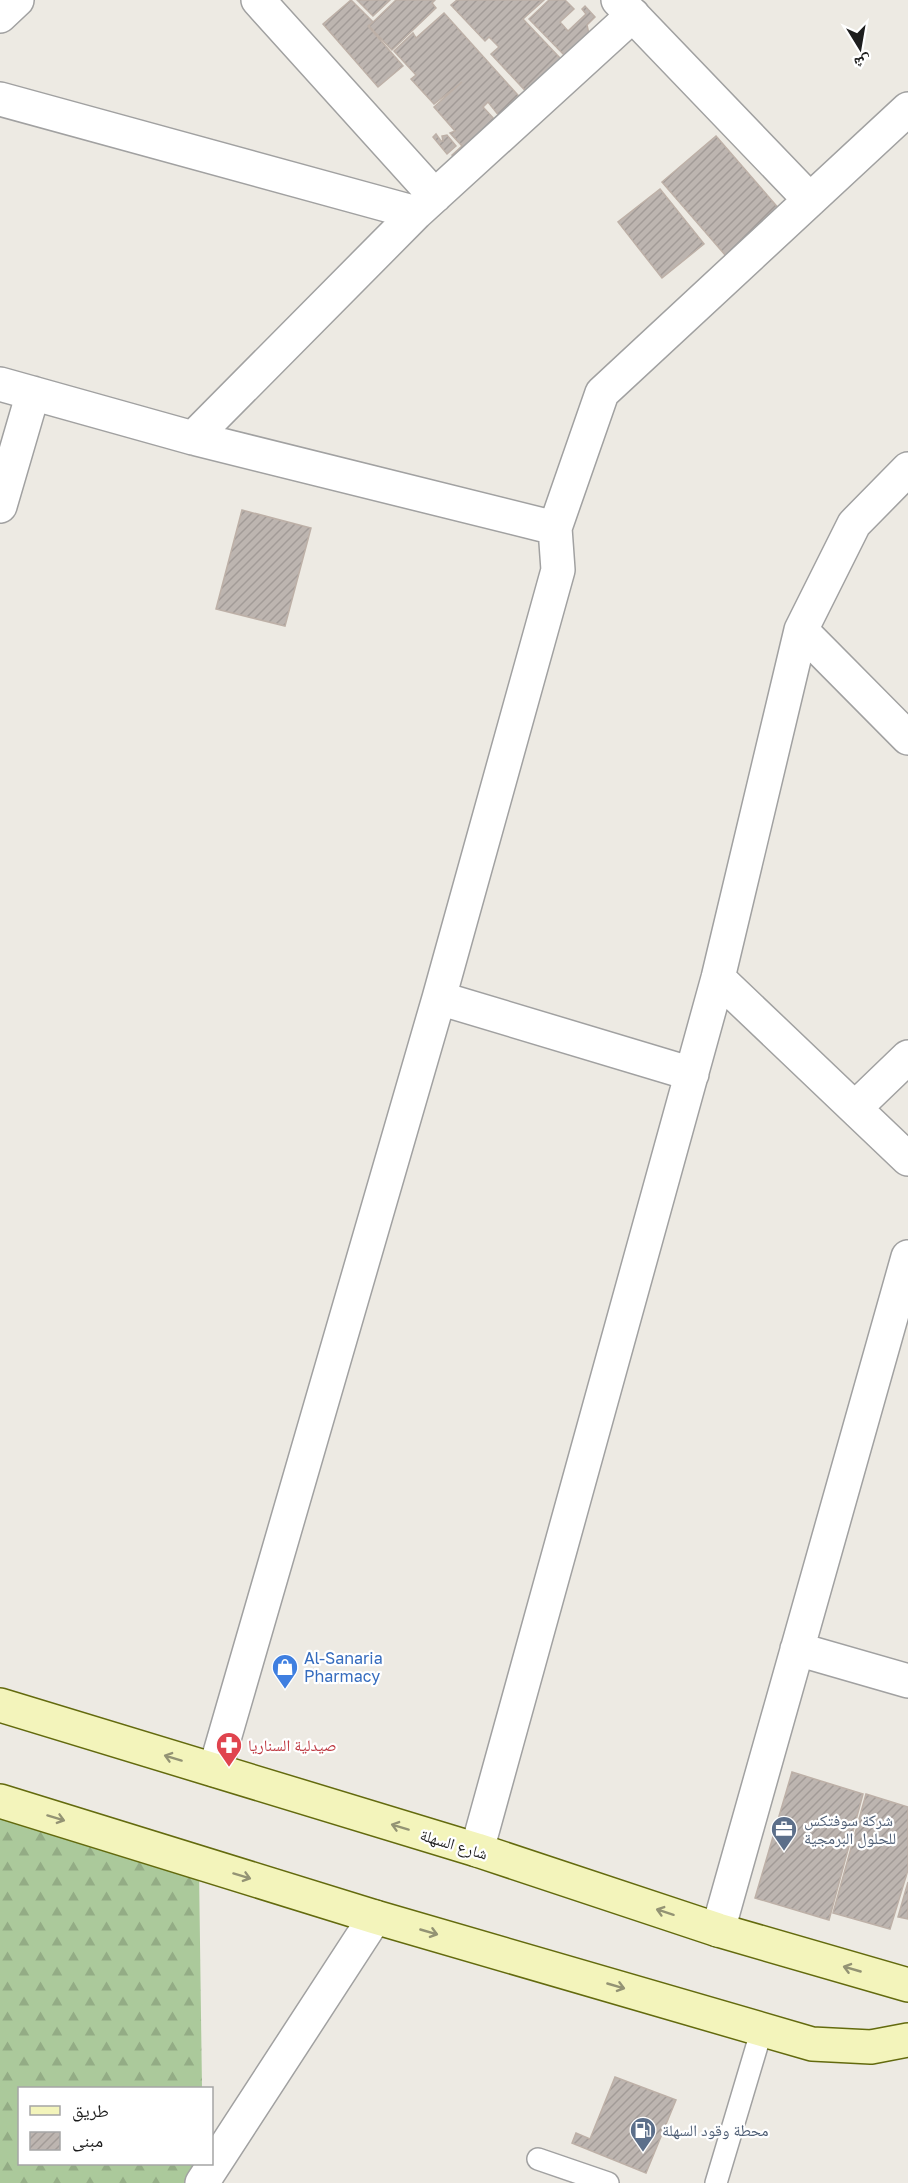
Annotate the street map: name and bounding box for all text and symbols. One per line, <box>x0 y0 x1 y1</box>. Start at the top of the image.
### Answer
north arrow <box>830 18 890 78</box>
text: ش <box>853 51 873 74</box>
place label: Al-Sanaria Pharmacy <box>304 1648 383 1686</box>
shop icon: Al-Sanaria Pharmacy <box>270 1652 300 1690</box>
pharmacy icon: صيدلية السناريا <box>214 1730 244 1768</box>
place label: صيدلية السناريا <box>248 1735 337 1755</box>
one-way arrow <box>164 1752 183 1763</box>
place label: شركة سوفتكس للحلول البرمجية <box>804 1810 896 1849</box>
one-way arrow <box>46 1813 65 1824</box>
office icon: شركة سوفتكس للحلول البرمجية <box>769 1814 799 1852</box>
one-way arrow <box>391 1821 410 1832</box>
street label: شارع السهلة <box>418 1824 490 1865</box>
one-way arrow <box>232 1871 251 1882</box>
one-way arrow <box>656 1906 675 1917</box>
one-way arrow <box>419 1927 438 1939</box>
one-way arrow <box>843 1963 862 1974</box>
one-way arrow <box>606 1981 625 1993</box>
legend <box>18 2087 213 2165</box>
text: طريق <box>72 2099 109 2122</box>
fuel station icon: محطة وقود السهلة <box>628 2115 658 2153</box>
place label: محطة وقود السهلة <box>662 2120 769 2140</box>
text: مبنى <box>72 2129 103 2152</box>

